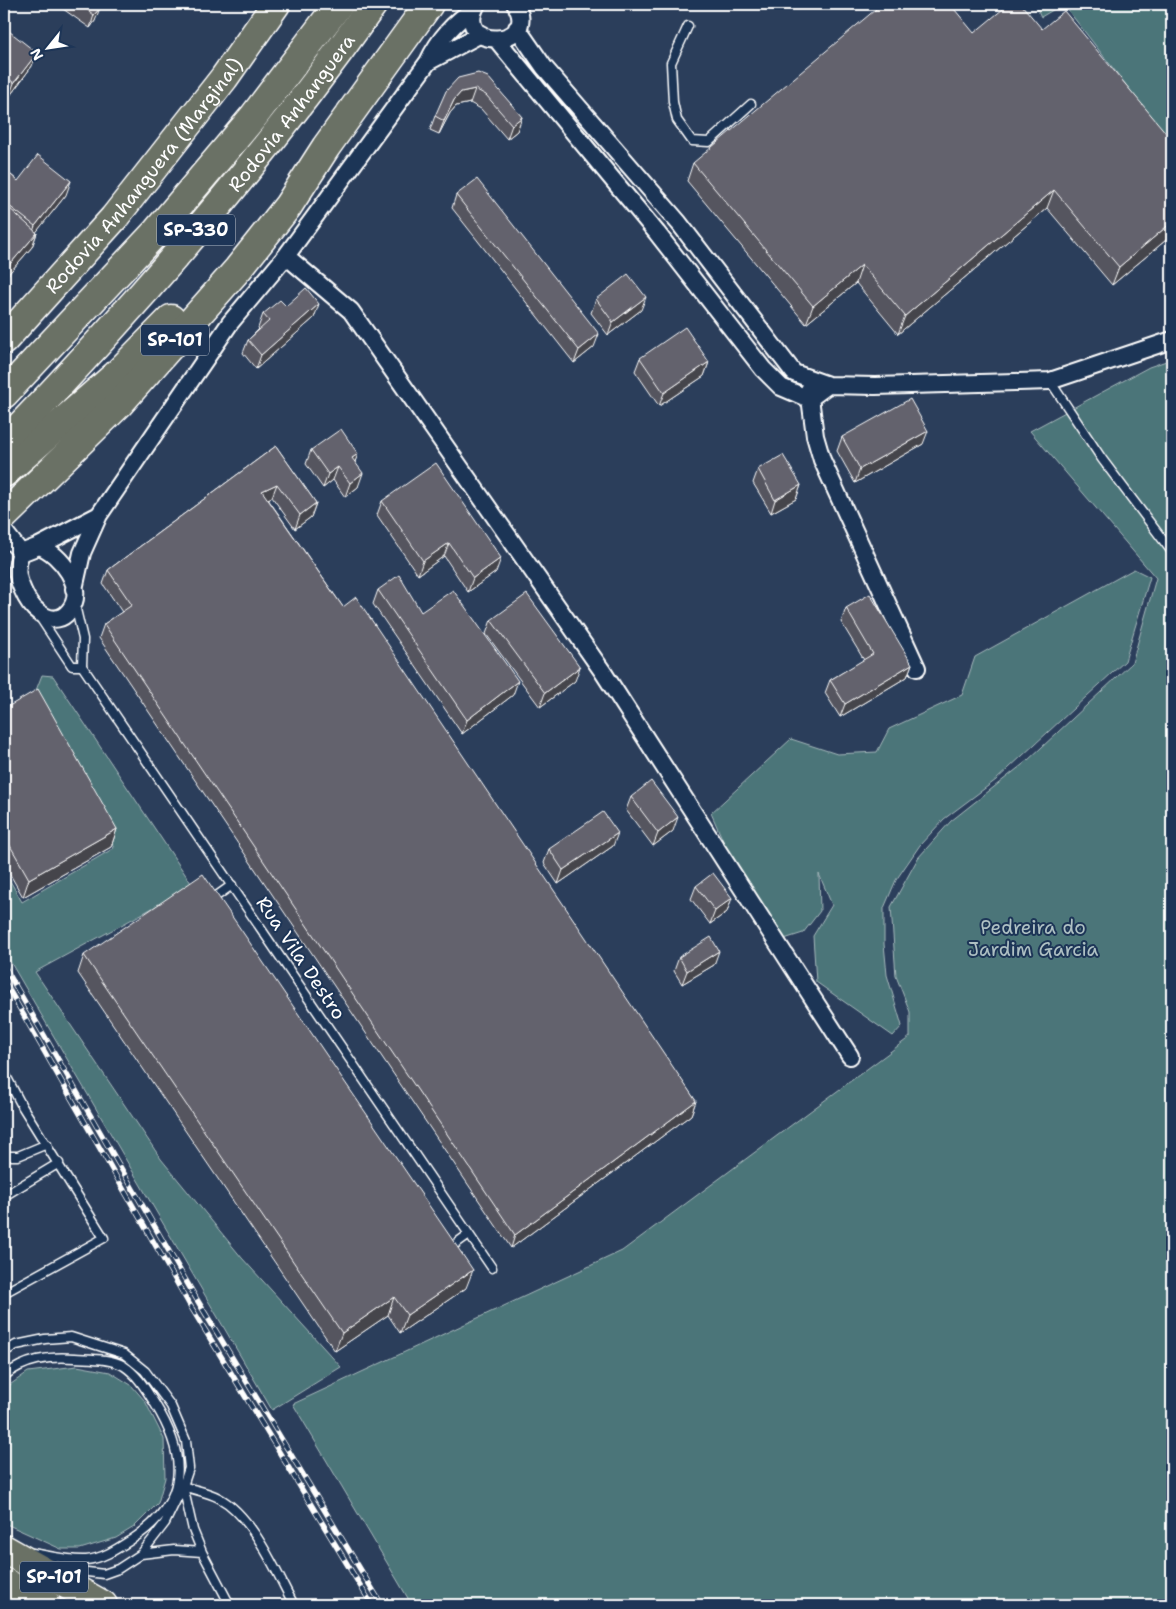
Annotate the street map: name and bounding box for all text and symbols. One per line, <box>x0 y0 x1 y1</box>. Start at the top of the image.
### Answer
north arrow <box>22 22 72 72</box>
street label: Rodovia Anhanguera <box>222 29 360 197</box>
text: N <box>26 45 47 64</box>
street label: Rodovia Anhanguera (Marginal) <box>40 52 247 299</box>
road number: SP-330 <box>157 214 235 246</box>
road number: SP-101 <box>141 324 209 356</box>
street label: Rua Vila Destro <box>251 892 351 1024</box>
park label: Pedreira do Jardim Garcia <box>968 915 1098 962</box>
road number: SP-101 <box>20 1561 88 1592</box>

